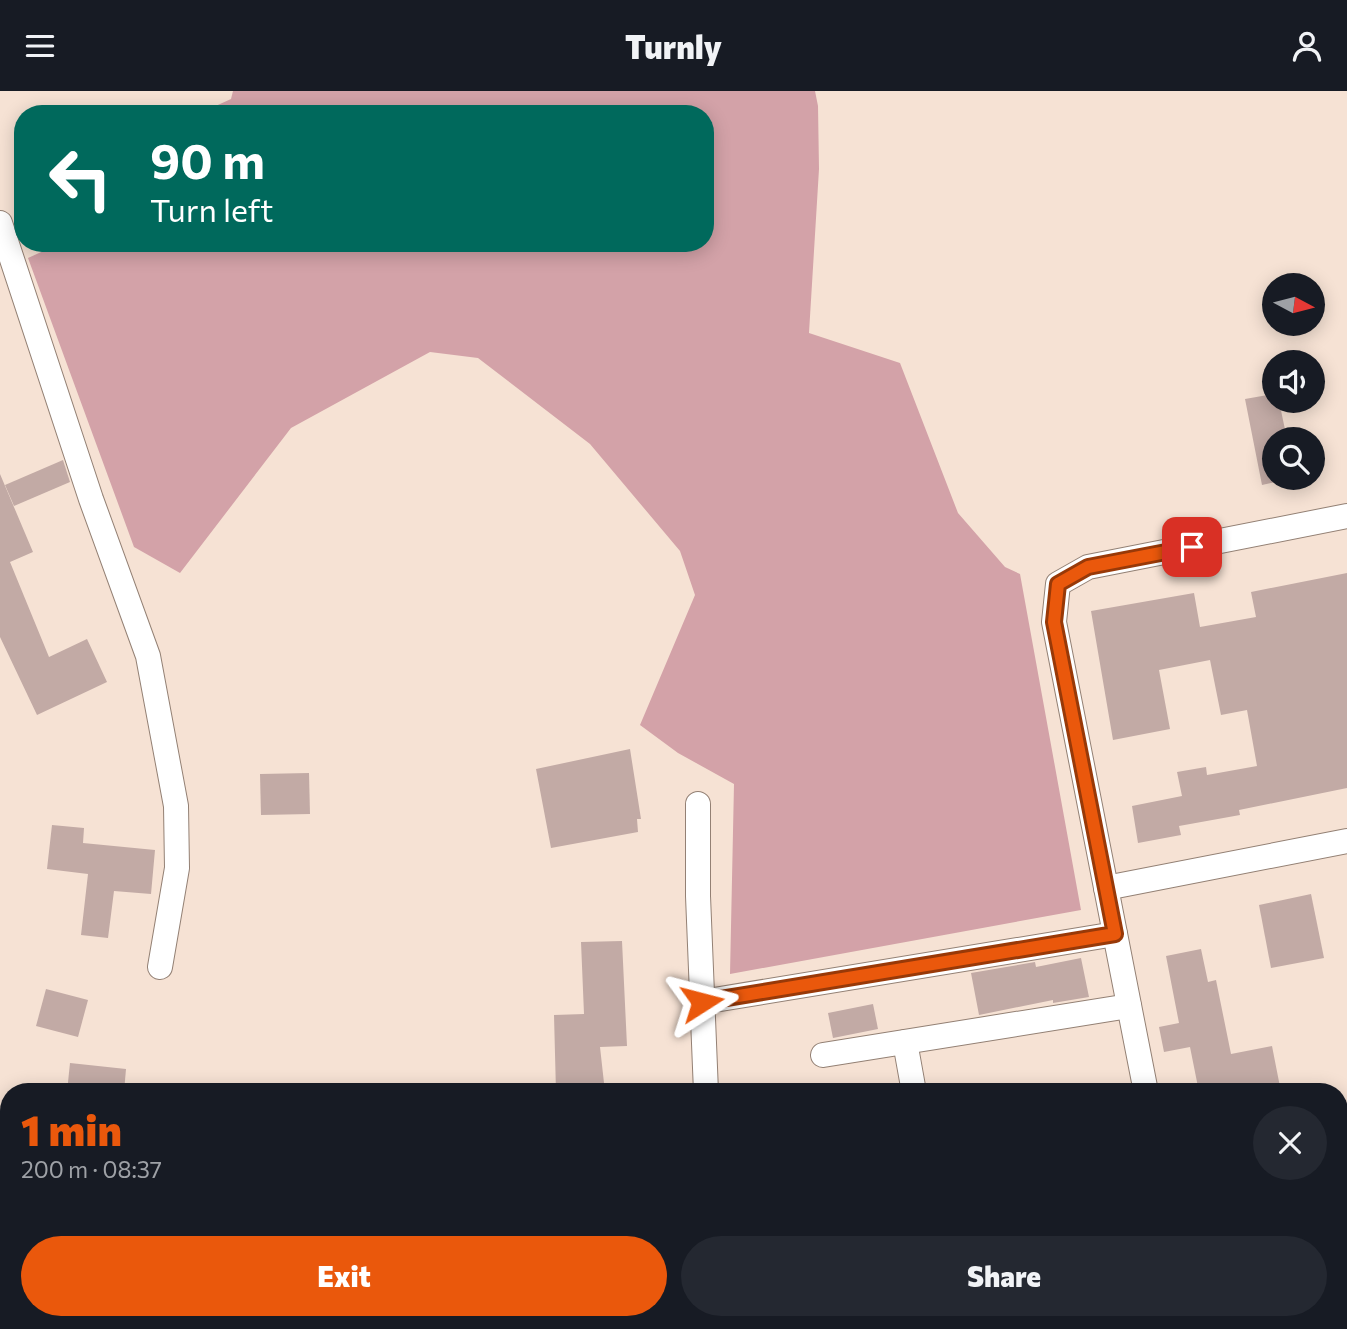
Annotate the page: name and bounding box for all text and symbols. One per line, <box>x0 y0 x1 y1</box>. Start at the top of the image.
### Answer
text: Turnly <box>625 26 722 66</box>
icon: menu <box>21 27 59 65</box>
icon: person <box>1288 27 1326 65</box>
text: 90 m <box>150 129 265 189</box>
icon: left <box>35 133 126 224</box>
text: Turn left <box>150 189 274 229</box>
north arrow <box>1262 273 1325 336</box>
map controls <box>1262 273 1325 490</box>
button: sound <box>1262 350 1325 413</box>
button: search <box>1262 427 1325 490</box>
pin <box>1162 517 1222 577</box>
icon: arrive <box>1173 528 1211 566</box>
position arrow <box>665 965 739 1039</box>
text: 1 min <box>21 1103 122 1155</box>
button: close <box>1253 1106 1327 1180</box>
text: 200 m · 08:37 <box>21 1155 162 1183</box>
button: Exit <box>21 1236 667 1316</box>
button: Share <box>681 1236 1327 1316</box>

